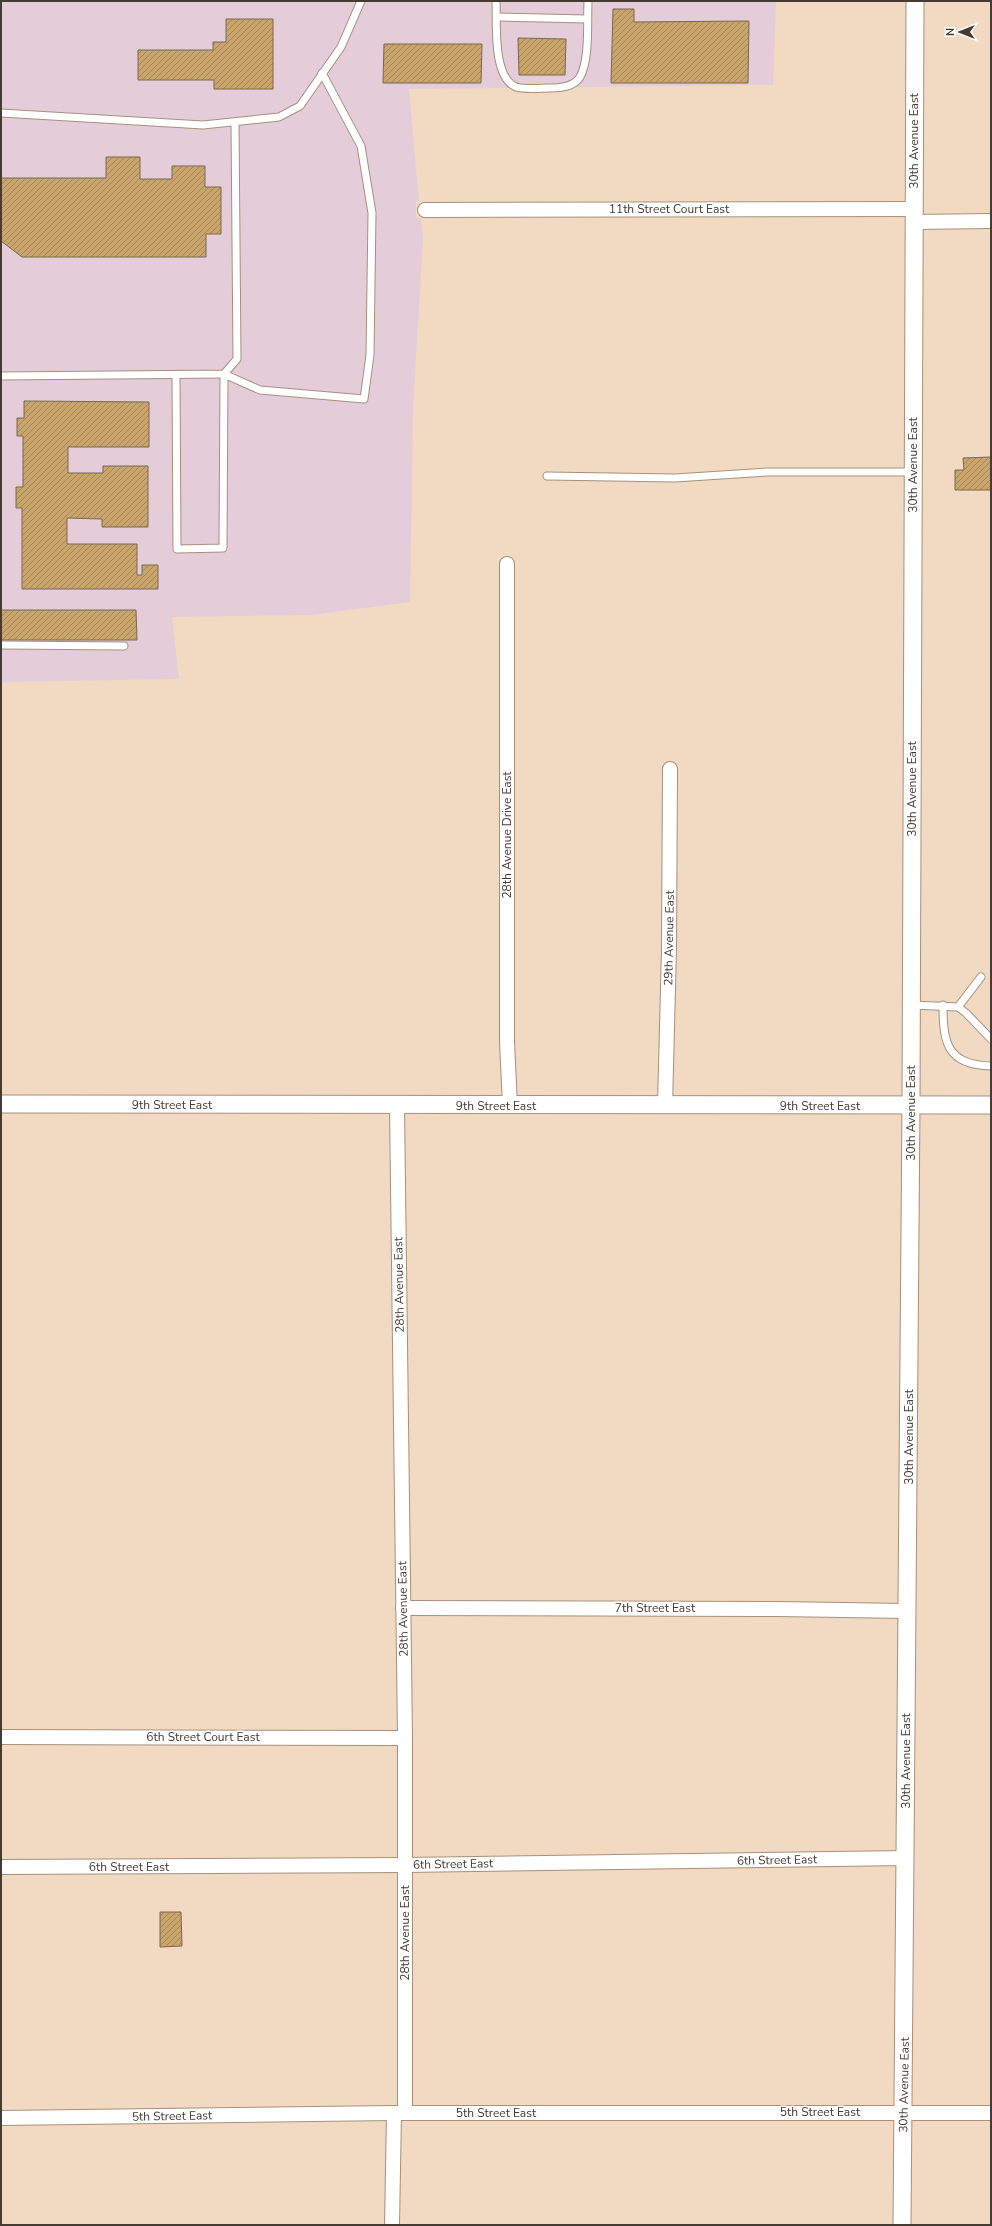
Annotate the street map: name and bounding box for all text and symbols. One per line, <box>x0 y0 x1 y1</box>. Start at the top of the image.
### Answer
north arrow <box>940 12 980 52</box>
text: N <box>943 28 958 36</box>
street label: 30th Avenue East <box>906 92 922 189</box>
street label: 11th Street Court East <box>609 201 730 217</box>
street label: 30th Avenue East <box>905 416 921 513</box>
street label: 30th Avenue East <box>904 740 920 837</box>
street label: 28th Avenue Drive East <box>499 771 515 899</box>
street label: 29th Avenue East <box>660 889 678 986</box>
street label: 30th Avenue East <box>903 1064 919 1161</box>
street label: 9th Street East <box>132 1097 213 1113</box>
street label: 9th Street East <box>456 1098 537 1114</box>
street label: 9th Street East <box>780 1098 861 1114</box>
street label: 28th Avenue East <box>390 1236 408 1333</box>
street label: 30th Avenue East <box>901 1388 917 1485</box>
street label: 28th Avenue East <box>394 1560 412 1657</box>
street label: 7th Street East <box>615 1600 696 1616</box>
street label: 30th Avenue East <box>898 1712 914 1809</box>
street label: 6th Street Court East <box>146 1729 260 1745</box>
street label: 6th Street East <box>737 1851 818 1869</box>
street label: 6th Street East <box>413 1855 494 1873</box>
street label: 6th Street East <box>89 1859 170 1875</box>
street label: 28th Avenue East <box>397 1884 413 1981</box>
street label: 30th Avenue East <box>895 2036 913 2133</box>
street label: 5th Street East <box>780 2104 861 2120</box>
street label: 5th Street East <box>456 2105 537 2121</box>
street label: 5th Street East <box>132 2107 213 2125</box>

